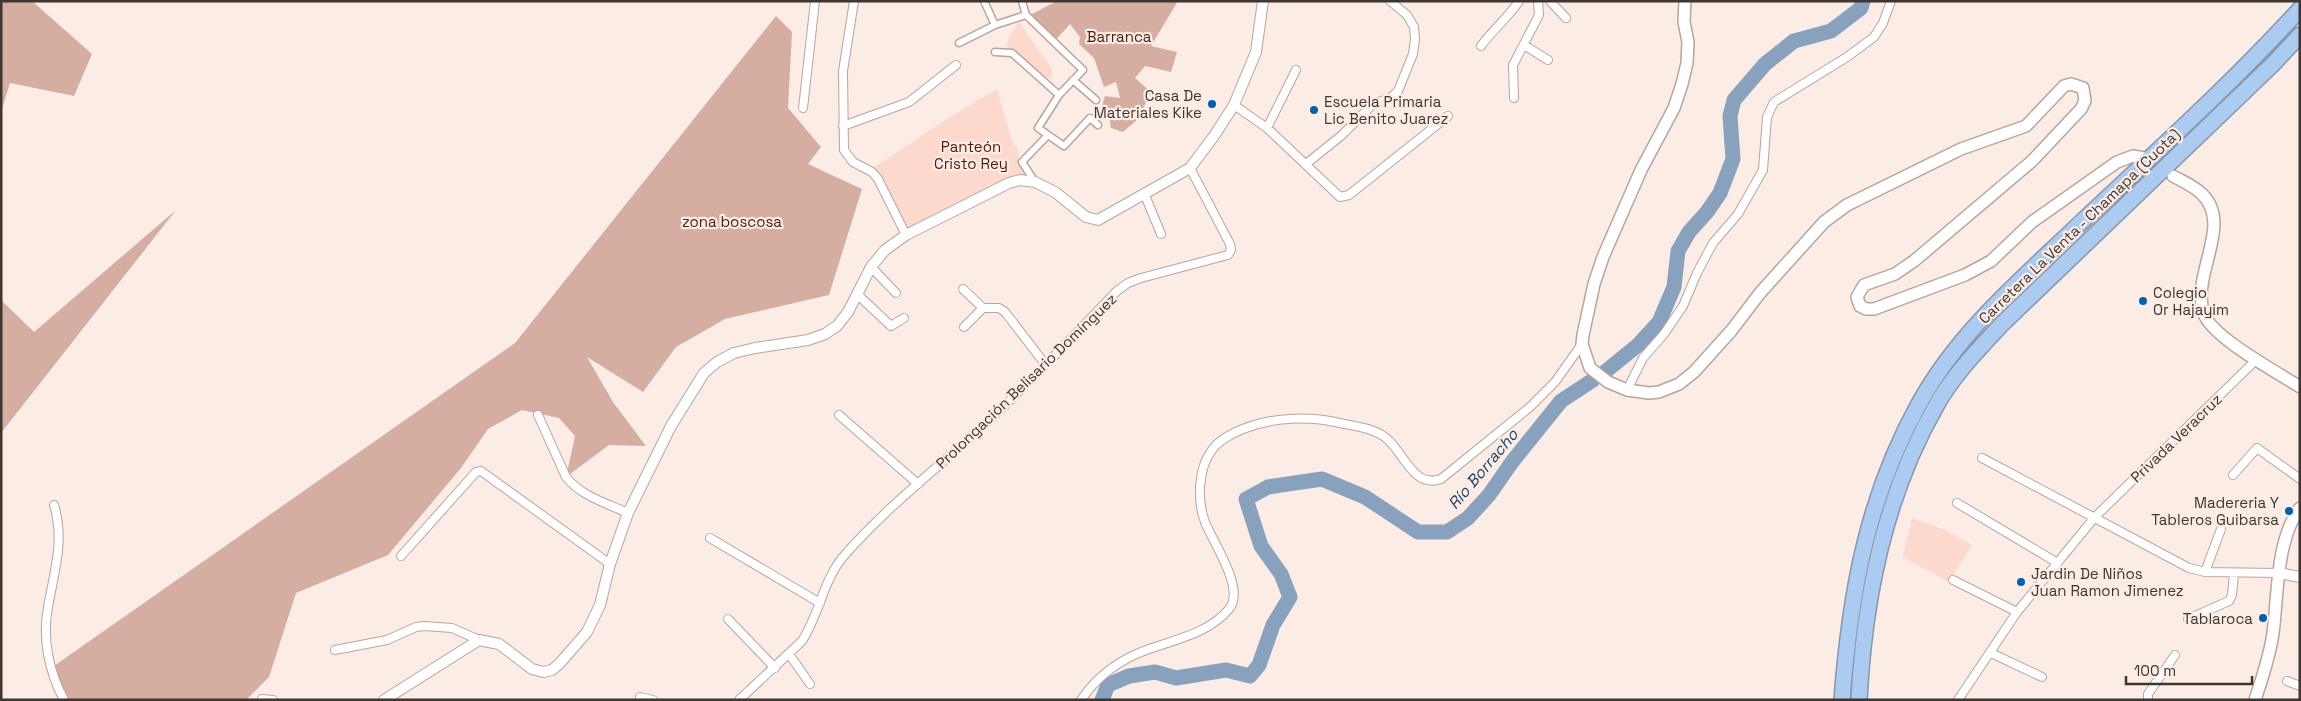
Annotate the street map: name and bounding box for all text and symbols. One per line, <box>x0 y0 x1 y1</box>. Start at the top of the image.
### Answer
park label: Barranca <box>1086 27 1152 46</box>
place label: Casa De Materiales Kike <box>1094 86 1202 122</box>
place label: Escuela Primaria Lic Benito Juarez <box>1324 92 1448 128</box>
marker: Casa De Materiales Kike <box>1206 98 1218 110</box>
marker: Escuela Primaria Lic Benito Juarez <box>1308 104 1320 116</box>
street label: Carretera La Venta - Chamapa (Cuota) <box>1974 124 2184 328</box>
park label: Panteón Cristo Rey <box>934 137 1008 173</box>
park label: zona boscosa <box>682 212 782 231</box>
place label: Colegio Or Hajayim <box>2153 283 2229 319</box>
street label: Prolongación Belisario Domínguez <box>932 289 1120 473</box>
marker: Colegio Or Hajayim <box>2137 295 2149 307</box>
street label: Privada Veracruz <box>2126 390 2226 486</box>
water label: Río Borracho <box>1443 424 1523 513</box>
place label: Madereria Y Tableros Guibarsa <box>2151 493 2279 529</box>
marker: Madereria Y Tableros Guibarsa <box>2283 505 2295 517</box>
place label: Jardin De Niños Juan Ramon Jimenez <box>2031 564 2184 600</box>
marker: Jardin De Niños Juan Ramon Jimenez <box>2015 576 2027 588</box>
place label: Tablaroca <box>2183 609 2253 628</box>
marker: Tablaroca <box>2257 612 2269 624</box>
scale bar <box>2126 654 2252 686</box>
text: 100 m <box>2134 661 2176 680</box>

